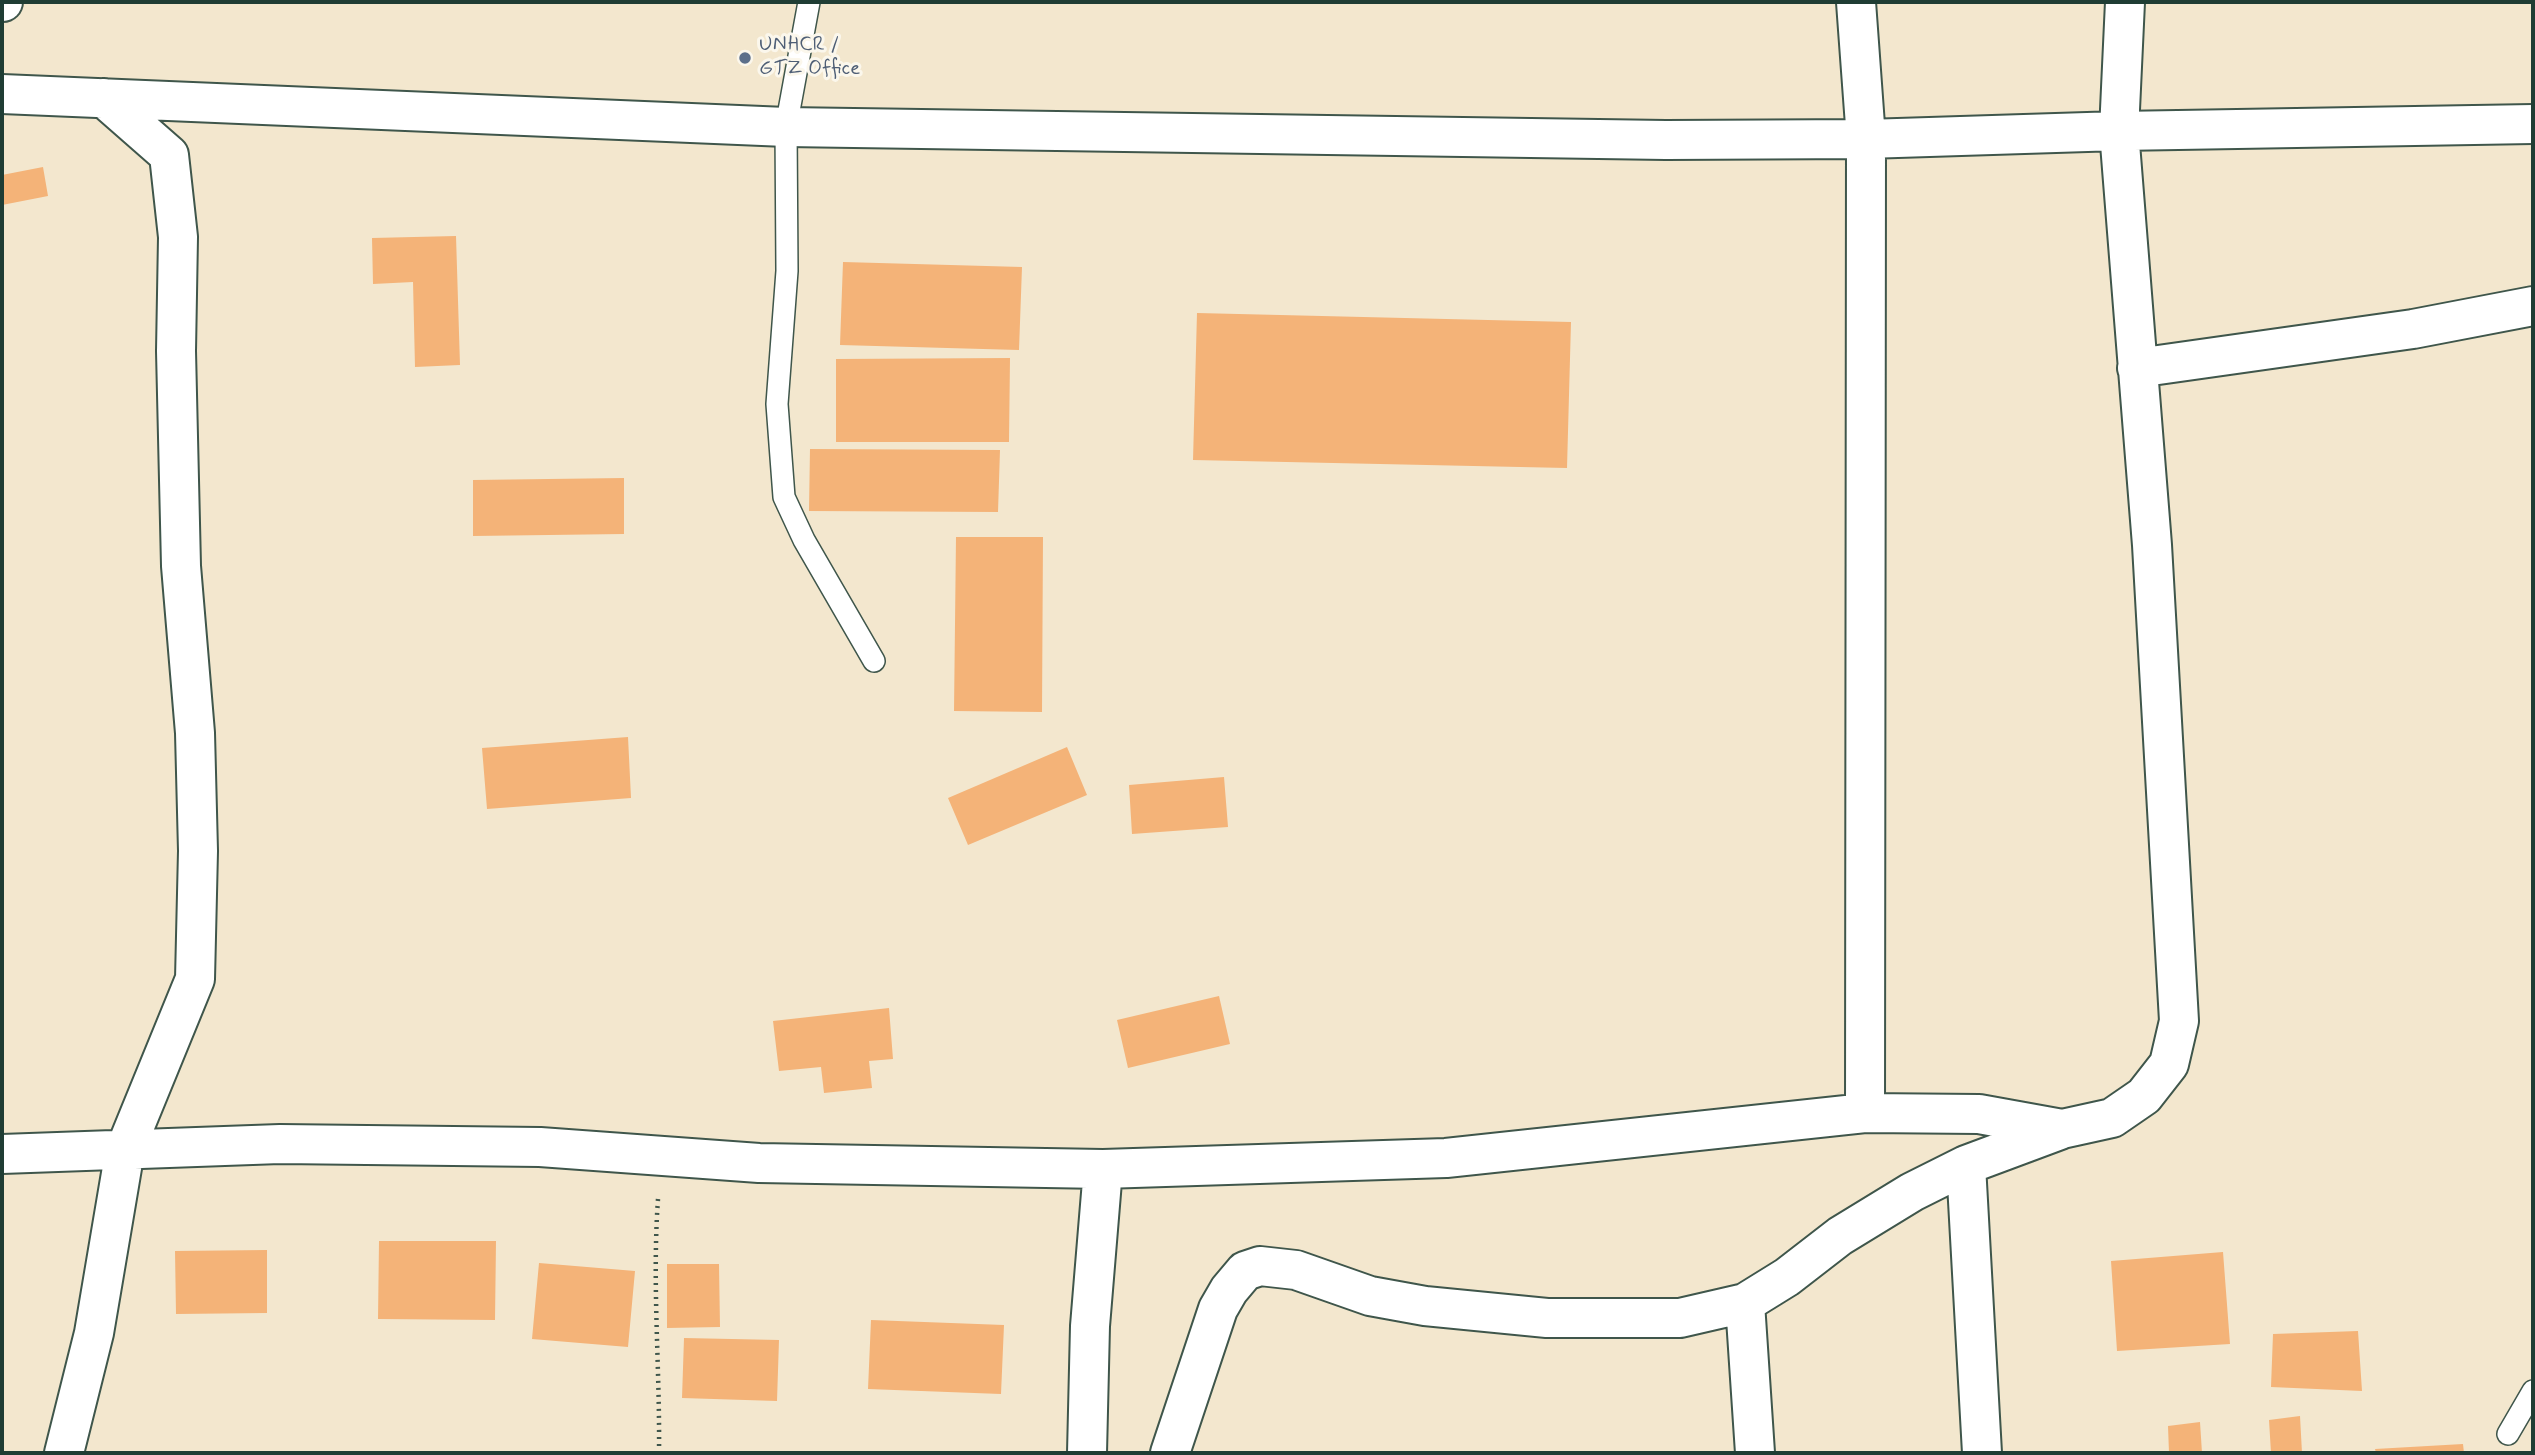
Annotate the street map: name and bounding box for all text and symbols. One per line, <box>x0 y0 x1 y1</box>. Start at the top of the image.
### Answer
place label: UNHCR / GTZ Office <box>759 33 860 83</box>
marker: UNHCR / GTZ Office <box>737 50 753 66</box>

